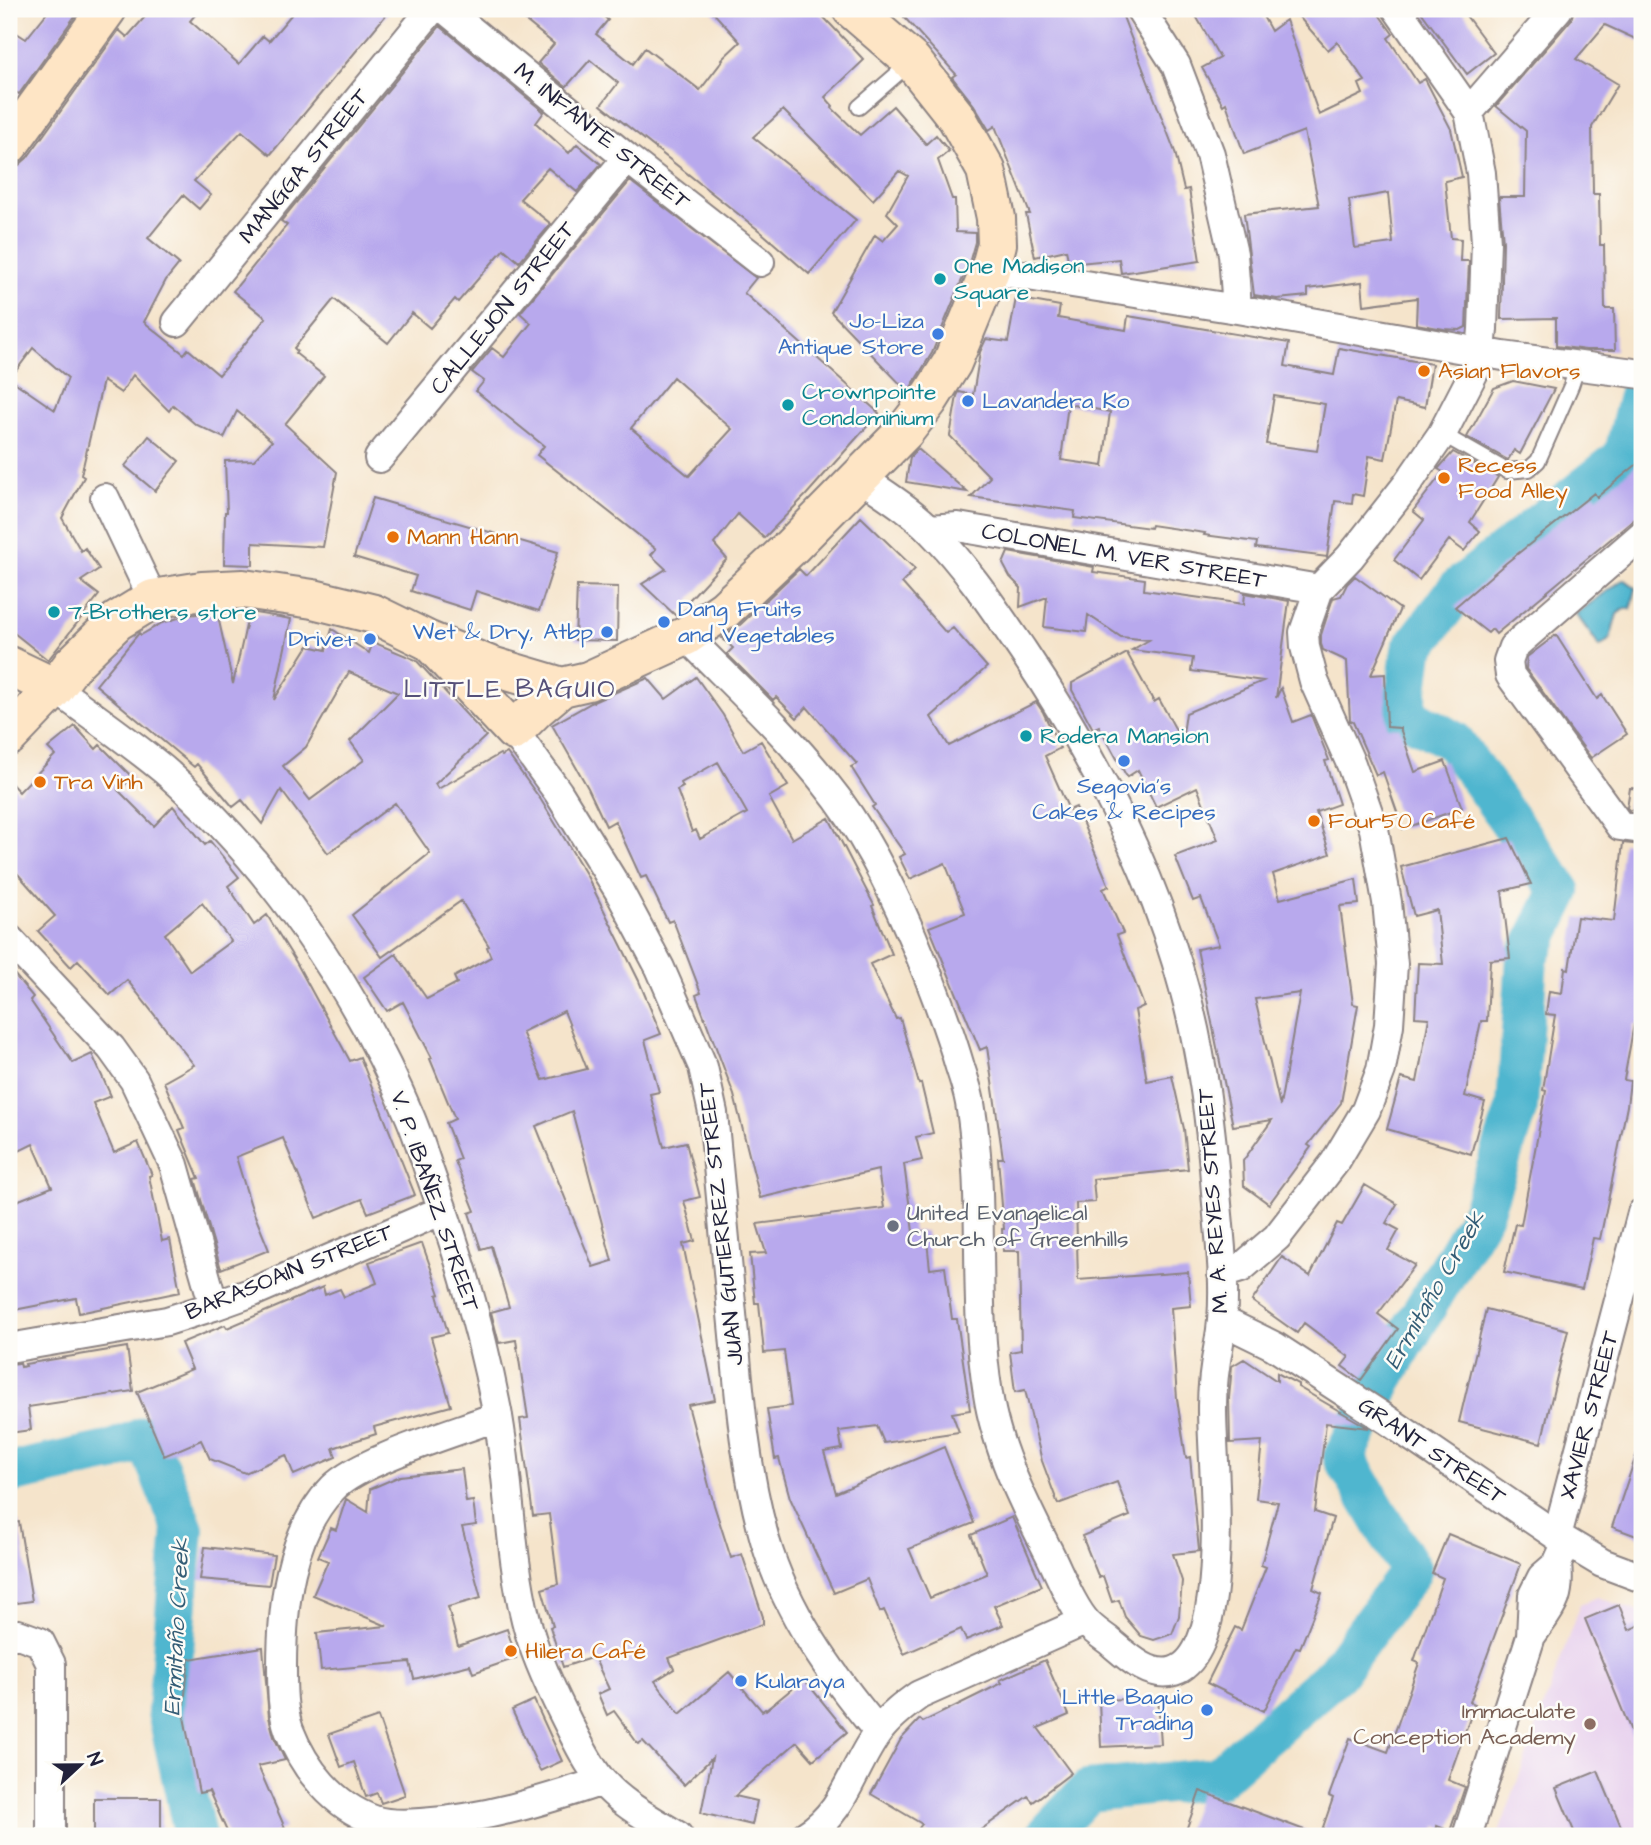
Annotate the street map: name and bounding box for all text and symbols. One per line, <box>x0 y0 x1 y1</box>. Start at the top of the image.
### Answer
street label: M. INFANTE STREET <box>507 55 698 218</box>
street label: MANGGA STREET <box>231 81 377 250</box>
street label: CALLEJON STREET <box>423 214 583 402</box>
place label: One Madison Square <box>954 250 1085 308</box>
marker: One Madison Square <box>932 271 948 287</box>
place label: Jo-Liza Antique Store <box>778 305 924 363</box>
marker: Jo-Liza Antique Store <box>930 326 946 342</box>
place label: Asian Flavors <box>1438 355 1581 387</box>
marker: Asian Flavors <box>1416 363 1432 379</box>
place label: Crownpointe Condominium <box>802 376 936 434</box>
place label: Lavandera Ko <box>982 385 1130 417</box>
marker: Lavandera Ko <box>960 393 976 409</box>
marker: Crownpointe Condominium <box>780 397 796 413</box>
place label: Recess Food Alley <box>1458 449 1568 508</box>
marker: Recess Food Alley <box>1436 470 1452 486</box>
street label: COLONEL M. VER STREET <box>979 515 1269 597</box>
place label: Mann Hann <box>407 521 519 553</box>
marker: Mann Hann <box>385 529 401 545</box>
place label: Dang Fruits and Vegetables <box>678 593 835 652</box>
place label: 7-Brothers store <box>68 596 257 628</box>
marker: 7-Brothers store <box>46 604 62 620</box>
marker: Dang Fruits and Vegetables <box>656 614 672 630</box>
place label: Wet & Dry, Atbp <box>413 616 593 649</box>
place label: Drive+ <box>288 623 356 655</box>
marker: Wet & Dry, Atbp <box>599 624 615 640</box>
marker: Drive+ <box>362 631 378 647</box>
district label: LITTLE BAGUIO <box>403 671 617 707</box>
place label: Rodera Mansion <box>1040 720 1209 752</box>
marker: Rodera Mansion <box>1018 728 1034 744</box>
marker: Segovia's Cakes & Recipes <box>1116 753 1132 769</box>
place label: Tra Vinh <box>54 766 143 798</box>
place label: Segovia's Cakes & Recipes <box>1032 770 1216 828</box>
marker: Tra Vinh <box>32 774 48 790</box>
place label: Four50 Café <box>1328 805 1475 837</box>
marker: Four50 Café <box>1306 813 1322 829</box>
street label: JUAN GUTIERREZ STREET <box>690 1080 752 1367</box>
street label: V. P. IBAÑEZ STREET <box>382 1087 488 1316</box>
street label: M. A. REYES STREET <box>1189 1087 1237 1315</box>
place label: United Evangelical Church of Greenhills <box>907 1197 1129 1255</box>
water label: Ermitaño Creek <box>1376 1203 1495 1375</box>
street label: BARASOAIN STREET <box>180 1215 398 1328</box>
marker: United Evangelical Church of Greenhills <box>885 1218 901 1234</box>
street label: XAVIER STREET <box>1551 1327 1627 1503</box>
street label: GRANT STREET <box>1352 1390 1513 1513</box>
water label: Ermitaño Creek <box>155 1536 199 1717</box>
place label: Hilera Café <box>525 1635 646 1667</box>
marker: Hilera Café <box>503 1643 519 1659</box>
place label: Kularaya <box>755 1665 845 1698</box>
marker: Kularaya <box>733 1673 749 1689</box>
place label: Little Baguio Trading <box>1062 1681 1193 1740</box>
place label: Immaculate Conception Academy <box>1353 1695 1576 1754</box>
marker: Little Baguio Trading <box>1199 1702 1215 1718</box>
marker: Immaculate Conception Academy <box>1582 1716 1598 1732</box>
north arrow <box>46 1730 116 1800</box>
text: N <box>80 1749 109 1770</box>

